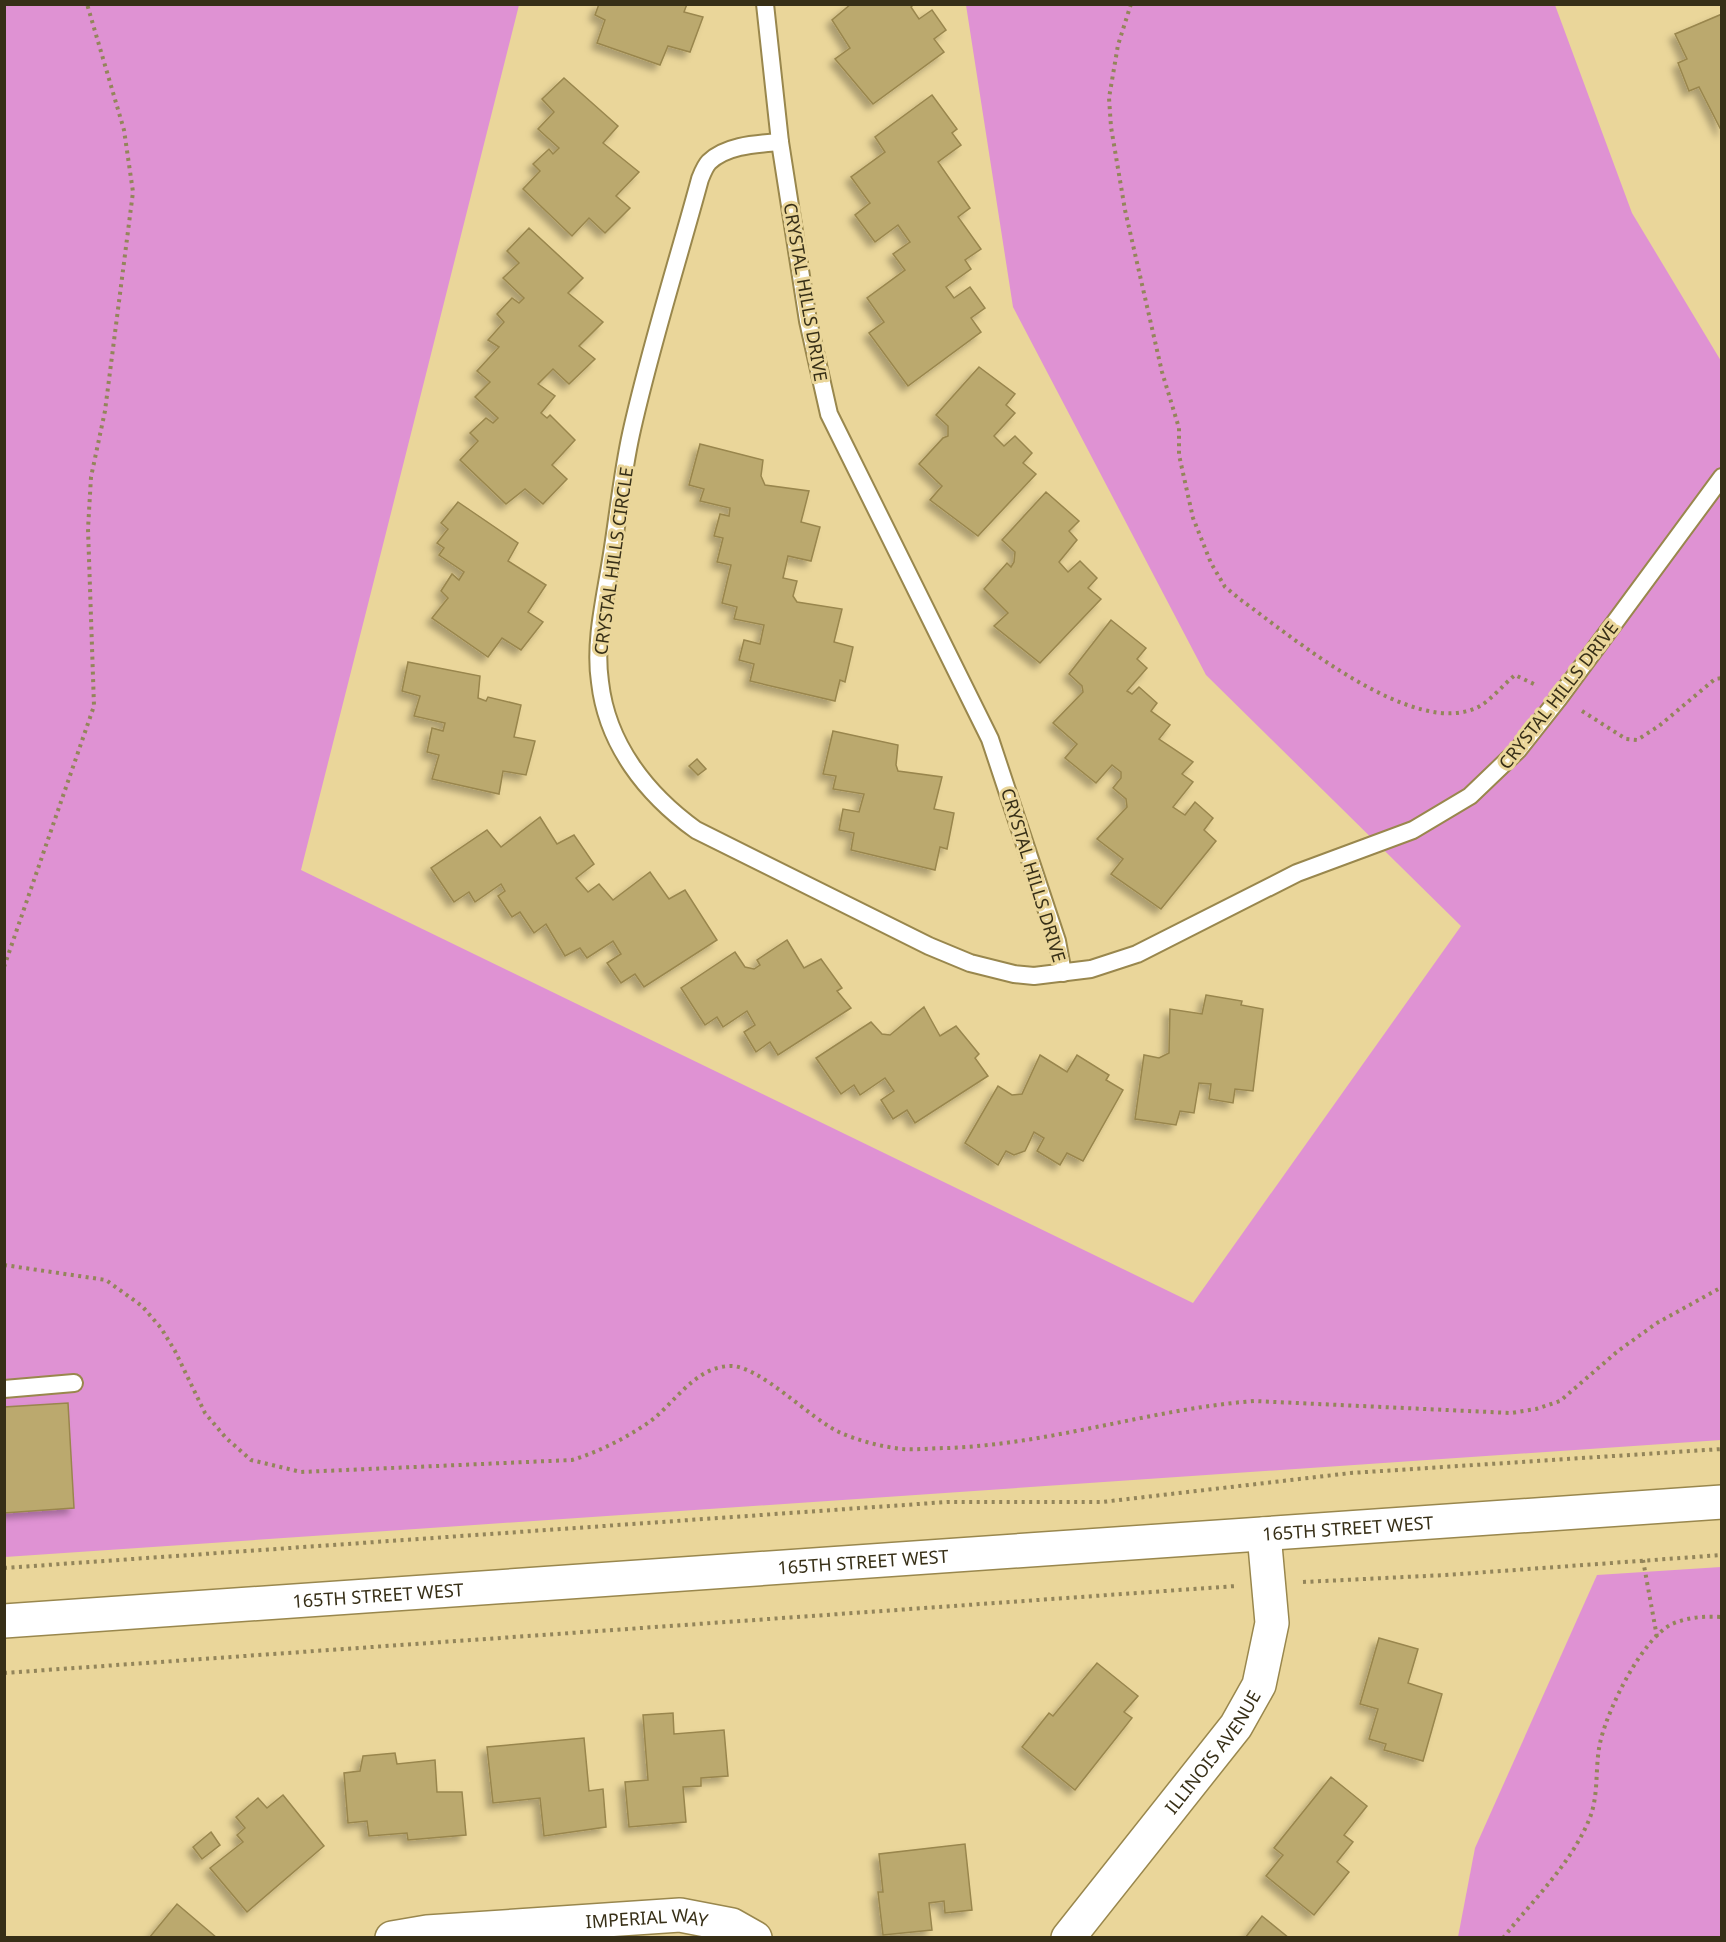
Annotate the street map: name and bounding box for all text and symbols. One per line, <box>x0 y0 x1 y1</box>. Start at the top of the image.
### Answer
street label: CRYSTAL HILLS DRIVE <box>778 201 834 383</box>
street label: CRYSTAL HILLS CIRCLE <box>588 466 638 656</box>
street label: CRYSTAL HILLS DRIVE <box>1493 616 1623 774</box>
street label: CRYSTAL HILLS DRIVE <box>996 785 1072 965</box>
street label: 165TH STREET WEST <box>1261 1510 1434 1546</box>
street label: 165TH STREET WEST <box>777 1544 949 1579</box>
street label: 165TH STREET WEST <box>292 1577 464 1613</box>
street label: ILLINOIS AVENUE <box>1159 1686 1266 1818</box>
street label: IMPERIAL WAY <box>585 1902 711 1933</box>

